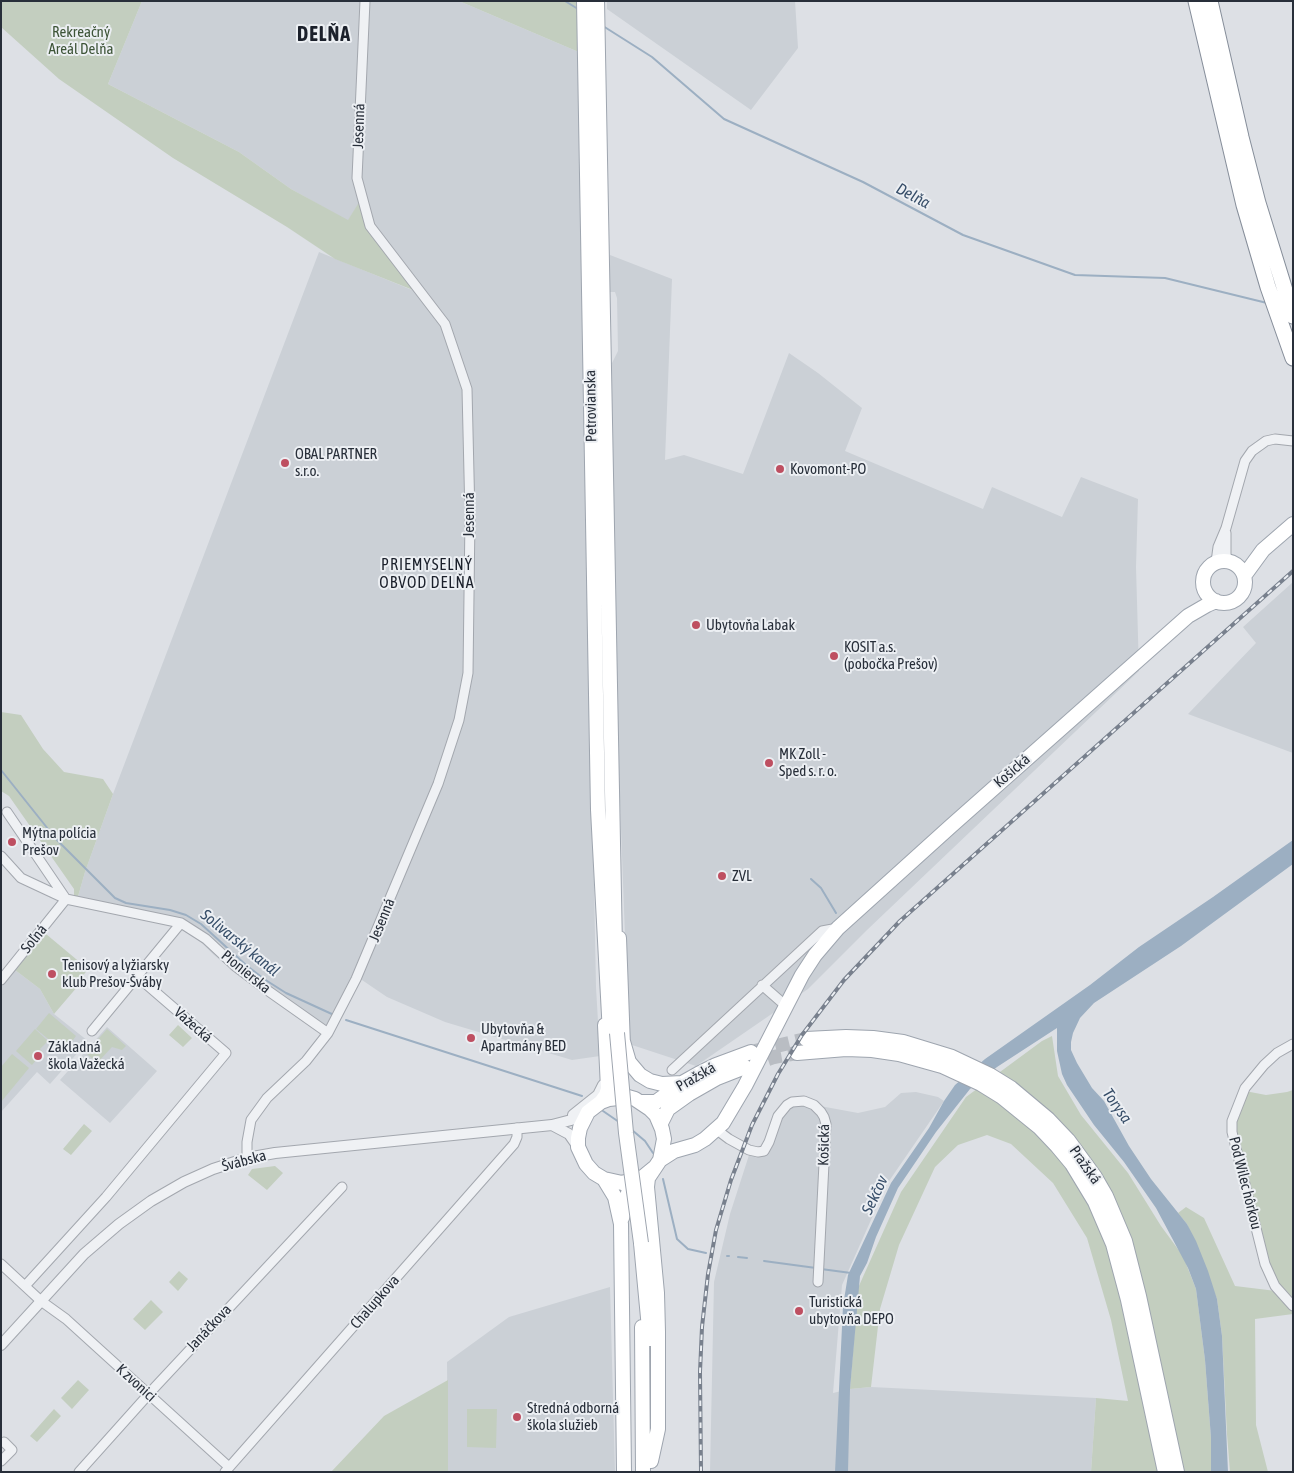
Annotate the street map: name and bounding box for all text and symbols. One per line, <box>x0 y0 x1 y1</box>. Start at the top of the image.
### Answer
park label: Rekreačný Areál Delňa <box>48 23 114 58</box>
district label: DELŇA <box>296 23 352 47</box>
street label: Jesenná <box>349 103 369 149</box>
water label: Delňa <box>893 179 933 213</box>
street label: Petrovianska <box>581 370 601 442</box>
place label: OBAL PARTNER s.r.o. <box>295 445 377 480</box>
marker: OBAL PARTNER s.r.o. <box>279 457 291 469</box>
place label: Kovomont-PO <box>790 460 866 478</box>
marker: Kovomont-PO <box>774 463 786 475</box>
street label: Jesenná <box>460 492 478 538</box>
district label: PRIEMYSELNÝ OBVOD DELŇA <box>378 555 476 593</box>
place label: Ubytovňa Labak <box>706 616 795 634</box>
marker: Ubytovňa Labak <box>690 619 702 631</box>
place label: KOSIT a.s. (pobočka Prešov) <box>844 638 938 673</box>
marker: KOSIT a.s. (pobočka Prešov) <box>828 650 840 662</box>
place label: MK Zoll - Sped s. r. o. <box>779 745 837 780</box>
street label: Košická <box>990 750 1034 792</box>
marker: MK Zoll - Sped s. r. o. <box>763 757 775 769</box>
place label: Mýtna polícia Prešov <box>22 824 96 859</box>
marker: Mýtna polícia Prešov <box>6 836 18 848</box>
place label: ZVL <box>732 867 752 885</box>
marker: ZVL <box>716 870 728 882</box>
street label: Jesenná <box>365 896 399 944</box>
water label: Solivarský kanál <box>197 905 283 981</box>
street label: Soľná <box>17 921 51 957</box>
street label: Pionierska <box>218 947 274 997</box>
place label: Tenisový a lyžiarsky klub Prešov-Šváby <box>62 956 169 991</box>
marker: Tenisový a lyžiarsky klub Prešov-Šváby <box>46 968 58 980</box>
street label: Važecká <box>170 1003 216 1047</box>
place label: Ubytovňa & Apartmány BED <box>481 1020 566 1055</box>
marker: Ubytovňa & Apartmány BED <box>465 1032 477 1044</box>
place label: Základná škola Važecká <box>48 1038 125 1073</box>
marker: Základná škola Važecká <box>32 1050 44 1062</box>
street label: Pražská <box>673 1059 719 1095</box>
water label: Torysa <box>1098 1085 1136 1127</box>
street label: Košická <box>815 1124 833 1166</box>
street label: Pod Wilec hôrkou <box>1225 1135 1265 1231</box>
street label: Pražská <box>1065 1142 1105 1188</box>
street label: Švábska <box>220 1146 268 1176</box>
water label: Sekčov <box>858 1173 892 1217</box>
street label: Chalupkova <box>347 1271 403 1333</box>
place label: Turistická ubytovňa DEPO <box>809 1293 894 1328</box>
street label: Janáčkova <box>183 1301 235 1355</box>
marker: Turistická ubytovňa DEPO <box>793 1305 805 1317</box>
street label: K zvonici <box>112 1360 160 1406</box>
place label: Stredná odborná škola služieb <box>527 1399 619 1434</box>
marker: Stredná odborná škola služieb <box>511 1411 523 1423</box>

